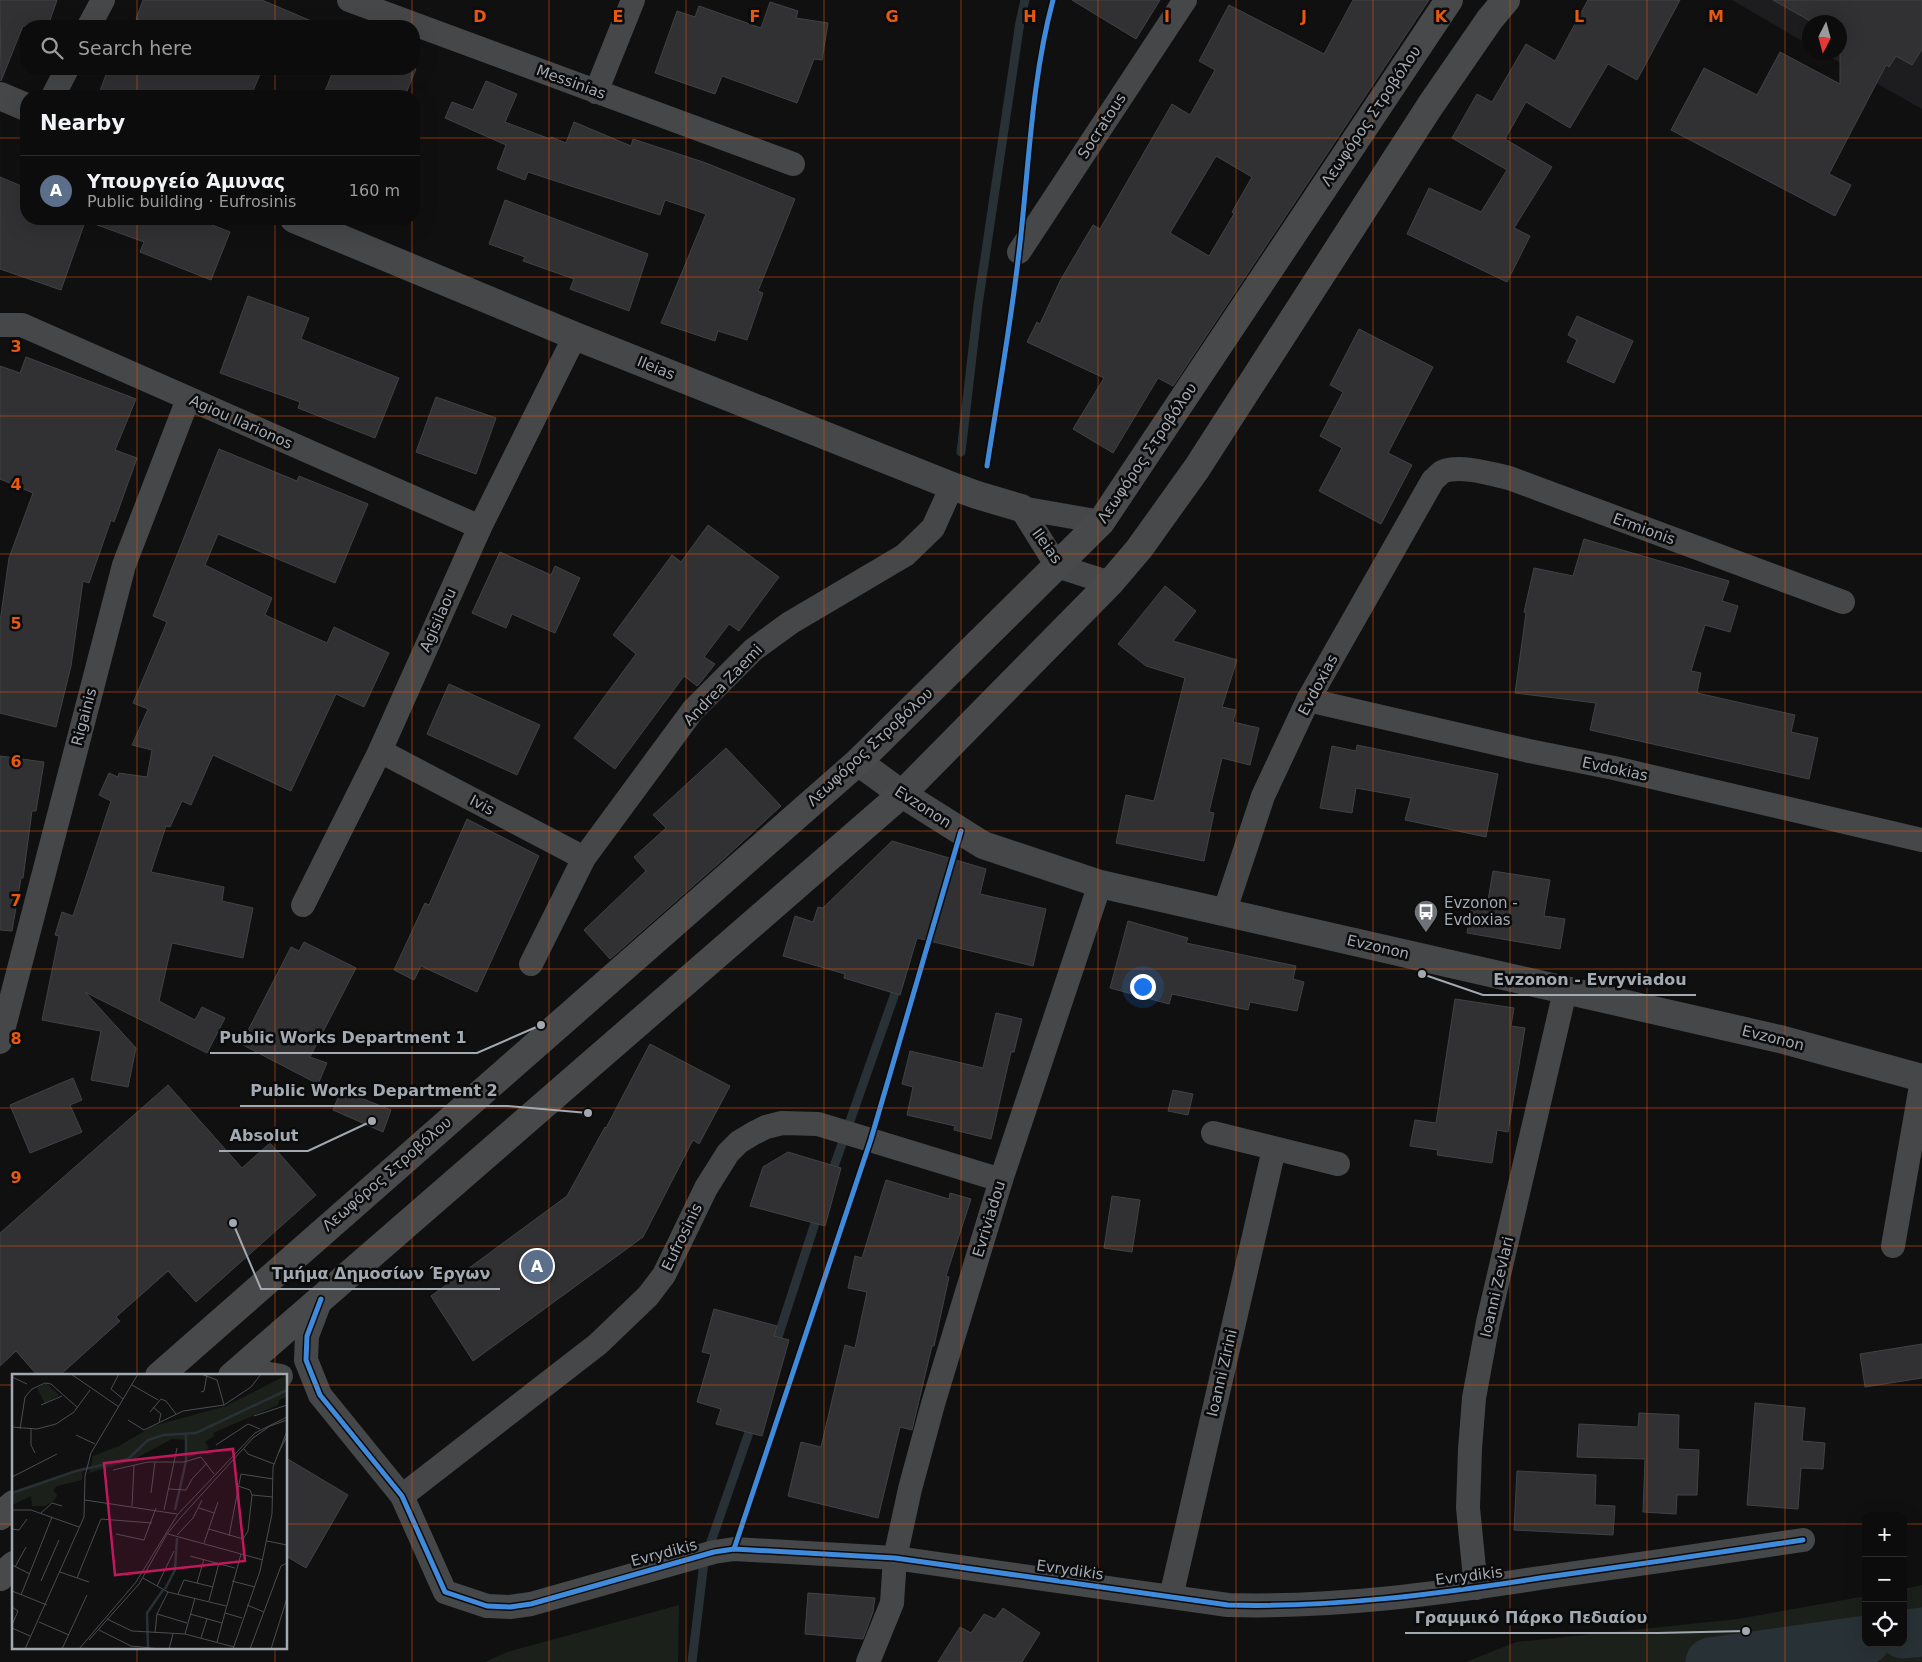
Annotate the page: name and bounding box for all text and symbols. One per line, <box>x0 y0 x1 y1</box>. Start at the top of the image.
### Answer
text: D <box>473 7 487 26</box>
text: E <box>613 7 623 26</box>
text: F <box>750 7 760 26</box>
text: G <box>885 7 899 26</box>
text: H <box>1023 7 1037 26</box>
text: I <box>1164 7 1170 26</box>
text: J <box>1300 7 1307 26</box>
text: K <box>1435 7 1448 26</box>
text: L <box>1574 7 1584 26</box>
text: M <box>1708 7 1724 26</box>
north arrow <box>1802 15 1847 60</box>
search box <box>20 20 420 75</box>
icon: search <box>38 34 66 62</box>
text: Search here <box>78 37 192 59</box>
street label: Λεωφόρος Στροβόλου <box>1317 43 1425 189</box>
street label: Messinias <box>534 61 608 103</box>
street label: Socratous <box>1074 90 1130 162</box>
text: Nearby <box>40 111 125 135</box>
text: Υπουργείο Άμυνας <box>87 170 285 192</box>
text: A <box>50 181 62 200</box>
text: 160 m <box>349 181 400 200</box>
text: Public building · Eufrosinis <box>87 192 296 211</box>
text: 3 <box>10 337 22 356</box>
street label: Ileias <box>635 352 678 384</box>
street label: Λεωφόρος Στροβόλου <box>1093 380 1201 526</box>
street label: Agiou Ilarionos <box>187 391 296 453</box>
text: 4 <box>10 475 22 494</box>
street label: Ermionis <box>1610 509 1678 549</box>
street label: Ileias <box>1028 525 1066 567</box>
street label: Agisilaou <box>416 585 460 655</box>
text: 5 <box>10 614 22 633</box>
street label: Andrea Zaemi <box>680 641 766 729</box>
street label: Evdoxias <box>1294 651 1342 719</box>
street label: Λεωφόρος Στροβόλου <box>804 684 936 810</box>
street label: Rigainis <box>68 686 100 748</box>
text: 6 <box>10 752 22 771</box>
street label: Evdokias <box>1580 753 1650 785</box>
street label: Evzonon <box>891 782 955 832</box>
street label: Ivis <box>467 791 498 819</box>
text: 7 <box>10 891 22 910</box>
place label: Evzonon - Evdoxias <box>1444 894 1518 929</box>
bus stop icon: Evzonon - Evdoxias <box>1413 899 1439 933</box>
street label: Evzonon <box>1345 931 1411 963</box>
callout: Evzonon - Evryviadou <box>1483 964 1696 995</box>
text: Evzonon - Evryviadou <box>1493 970 1687 989</box>
your location <box>1130 974 1156 1000</box>
callout: Public Works Department 1 <box>210 1022 477 1053</box>
street label: Evzonon <box>1740 1022 1806 1054</box>
text: Public Works Department 1 <box>219 1028 467 1047</box>
text: 8 <box>10 1029 22 1048</box>
callout: Public Works Department 2 <box>240 1075 507 1106</box>
text: Public Works Department 2 <box>250 1081 498 1100</box>
street label: Λεωφόρος Στροβόλου <box>319 1113 455 1235</box>
callout: Absolut <box>219 1120 308 1151</box>
text: Absolut <box>230 1126 299 1145</box>
text: 9 <box>10 1168 22 1187</box>
street label: Evriviadou <box>969 1179 1009 1259</box>
street label: Eufrosinis <box>658 1200 706 1274</box>
street label: Ioanni Zevlari <box>1477 1235 1517 1339</box>
pin: A <box>521 1247 553 1285</box>
callout: Τμήμα Δημοσίων Έργων <box>261 1258 500 1289</box>
text: Τμήμα Δημοσίων Έργων <box>272 1264 490 1283</box>
street label: Ioanni Zirini <box>1203 1328 1241 1418</box>
inset map <box>12 1374 288 1650</box>
map controls <box>1862 1512 1907 1647</box>
button: + <box>1862 1512 1907 1557</box>
street label: Evrydikis <box>629 1535 699 1570</box>
street label: Evrydikis <box>1035 1556 1105 1584</box>
button: − <box>1862 1557 1907 1602</box>
street label: Evrydikis <box>1434 1563 1504 1589</box>
callout: Γραμμικό Πάρκο Πεδιαίου <box>1405 1602 1658 1633</box>
button: locate <box>1862 1602 1907 1647</box>
text: Γραμμικό Πάρκο Πεδιαίου <box>1415 1608 1648 1627</box>

